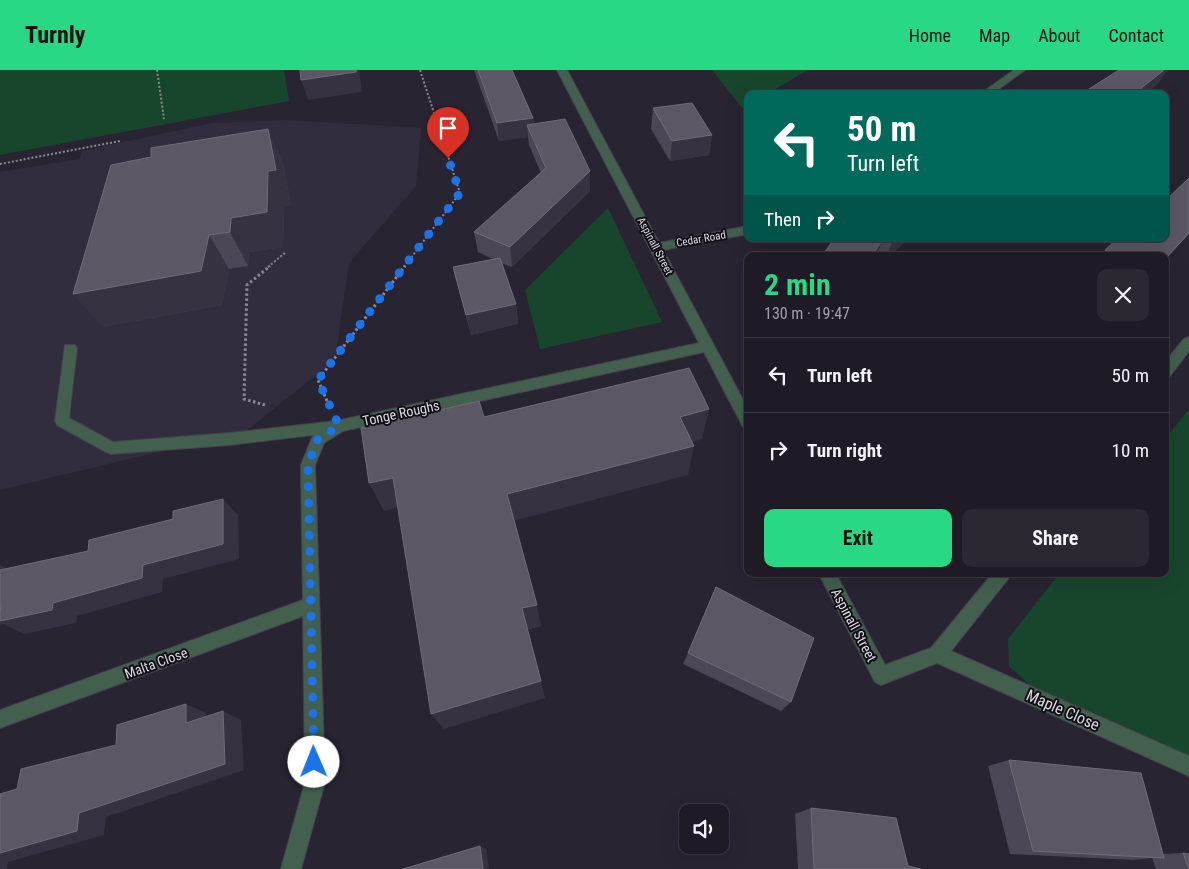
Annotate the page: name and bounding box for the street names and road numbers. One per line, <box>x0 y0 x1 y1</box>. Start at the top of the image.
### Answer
street label: Aspinall Street <box>634 215 676 277</box>
street label: Cedar Road <box>675 228 727 250</box>
street label: Tonge Roughs <box>361 397 441 429</box>
street label: Aspinall Street <box>828 586 880 664</box>
street label: Malta Close <box>122 644 190 682</box>
street label: Maple Close <box>1023 685 1103 735</box>

